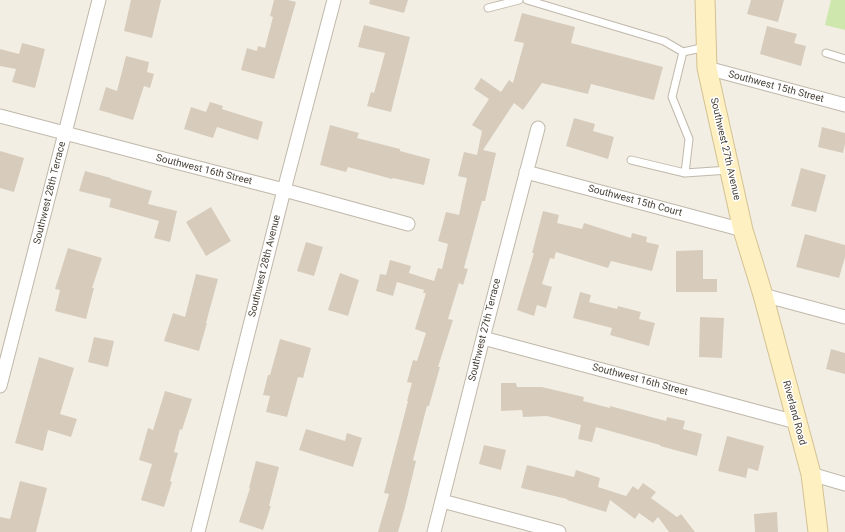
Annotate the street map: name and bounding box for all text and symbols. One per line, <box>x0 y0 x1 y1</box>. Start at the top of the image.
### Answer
street label: Southwest 15th Street <box>727 68 825 106</box>
street label: Southwest 27th Avenue <box>707 97 743 201</box>
street label: Southwest 28th Terrace <box>31 140 69 246</box>
street label: Southwest 16th Street <box>155 152 253 188</box>
street label: Southwest 15th Court <box>587 183 683 219</box>
street label: Southwest 28th Avenue <box>246 214 284 318</box>
street label: Southwest 27th Terrace <box>466 277 504 383</box>
street label: Southwest 16th Street <box>591 361 689 399</box>
street label: Riverland Road <box>780 379 808 447</box>

